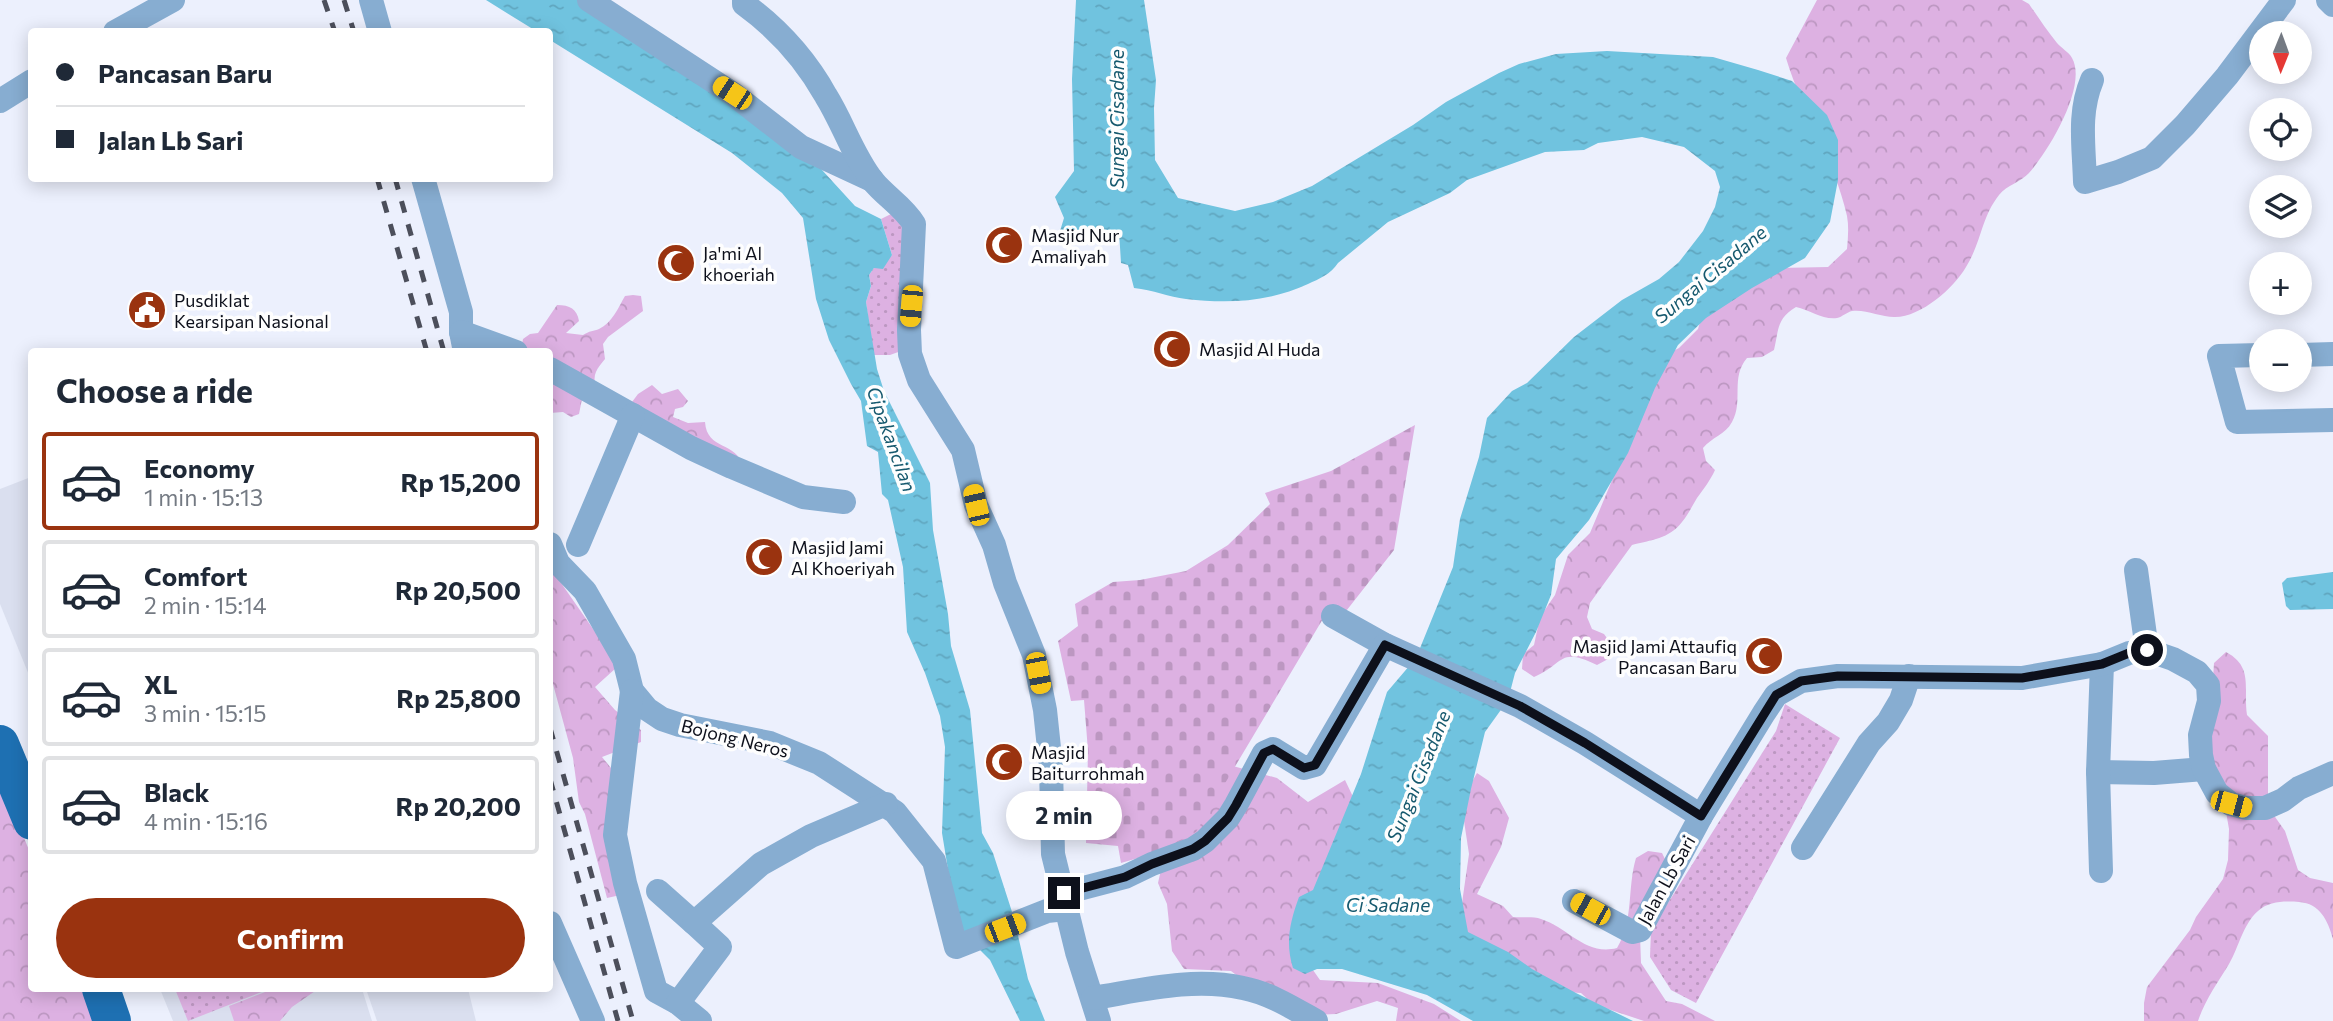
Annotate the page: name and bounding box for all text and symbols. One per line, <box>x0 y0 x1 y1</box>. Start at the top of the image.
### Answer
north arrow <box>2249 21 2312 84</box>
map controls <box>2249 21 2312 392</box>
water label: Sungai Cisadane <box>1105 49 1128 189</box>
text: Pancasan Baru <box>98 57 272 88</box>
car <box>709 73 756 113</box>
button: locate <box>2249 98 2312 161</box>
text: Jalan Lb Sari <box>98 124 244 155</box>
button: layers <box>2249 175 2312 238</box>
water label: Sungai Cisadane <box>1649 220 1771 328</box>
mosque icon: Masjid Nur Amaliyah <box>983 224 1025 266</box>
place label: Masjid Nur Amaliyah <box>1031 224 1120 267</box>
mosque icon: Ja'mi Al khoeriah <box>655 242 697 284</box>
place label: Ja'mi Al khoeriah <box>703 242 775 285</box>
button: + <box>2249 252 2312 315</box>
car <box>899 284 924 328</box>
public building icon: Pusdiklat Kearsipan Nasional <box>126 289 168 331</box>
place label: Pusdiklat Kearsipan Nasional <box>174 289 329 332</box>
mosque icon: Masjid Al Huda <box>1151 328 1193 370</box>
button: − <box>2249 329 2312 392</box>
place label: Masjid Al Huda <box>1199 338 1321 360</box>
text: Choose a ride <box>56 370 253 410</box>
water label: Cipakancilan <box>862 383 922 495</box>
icon: car <box>60 450 123 513</box>
text: Economy <box>144 452 255 483</box>
text: Rp 15,200 <box>400 466 521 497</box>
car <box>962 482 991 528</box>
text: 1 min · 15:13 <box>144 483 263 511</box>
mosque icon: Masjid Jami Al Khoeriyah <box>743 536 785 578</box>
place label: Masjid Jami Al Khoeriyah <box>791 536 895 579</box>
icon: car <box>60 558 123 621</box>
text: Comfort <box>144 560 247 591</box>
text: Rp 20,500 <box>395 574 521 605</box>
text: 2 min · 15:14 <box>144 591 267 619</box>
route start <box>2131 634 2163 666</box>
place label: Masjid Jami Attaufiq Pancasan Baru <box>1573 635 1737 678</box>
mosque icon: Masjid Jami Attaufiq Pancasan Baru <box>1743 635 1785 677</box>
car <box>1024 650 1053 696</box>
icon: car <box>60 666 123 729</box>
text: XL <box>144 668 178 699</box>
text: Rp 25,800 <box>396 682 521 713</box>
text: 3 min · 15:15 <box>144 699 266 727</box>
water label: Sungai Cisadane <box>1381 707 1455 845</box>
street label: Bojong Neros <box>679 714 791 762</box>
mosque icon: Masjid Baiturrohmah <box>983 741 1025 783</box>
place label: Masjid Baiturrohmah <box>1031 741 1145 784</box>
icon: car <box>60 774 123 837</box>
text: Black <box>144 776 210 807</box>
car <box>2208 788 2255 820</box>
text: Rp 20,200 <box>395 790 521 821</box>
callout: 2 min <box>1006 792 1122 840</box>
text: 2 min <box>1035 801 1093 829</box>
text: 4 min · 15:16 <box>144 807 268 835</box>
street label: Jalan Lb Sari <box>1632 832 1700 928</box>
route end <box>1048 877 1080 909</box>
car <box>1567 890 1614 928</box>
water label: Ci Sadane <box>1346 893 1430 916</box>
button: Confirm <box>56 898 525 978</box>
car <box>982 911 1029 945</box>

